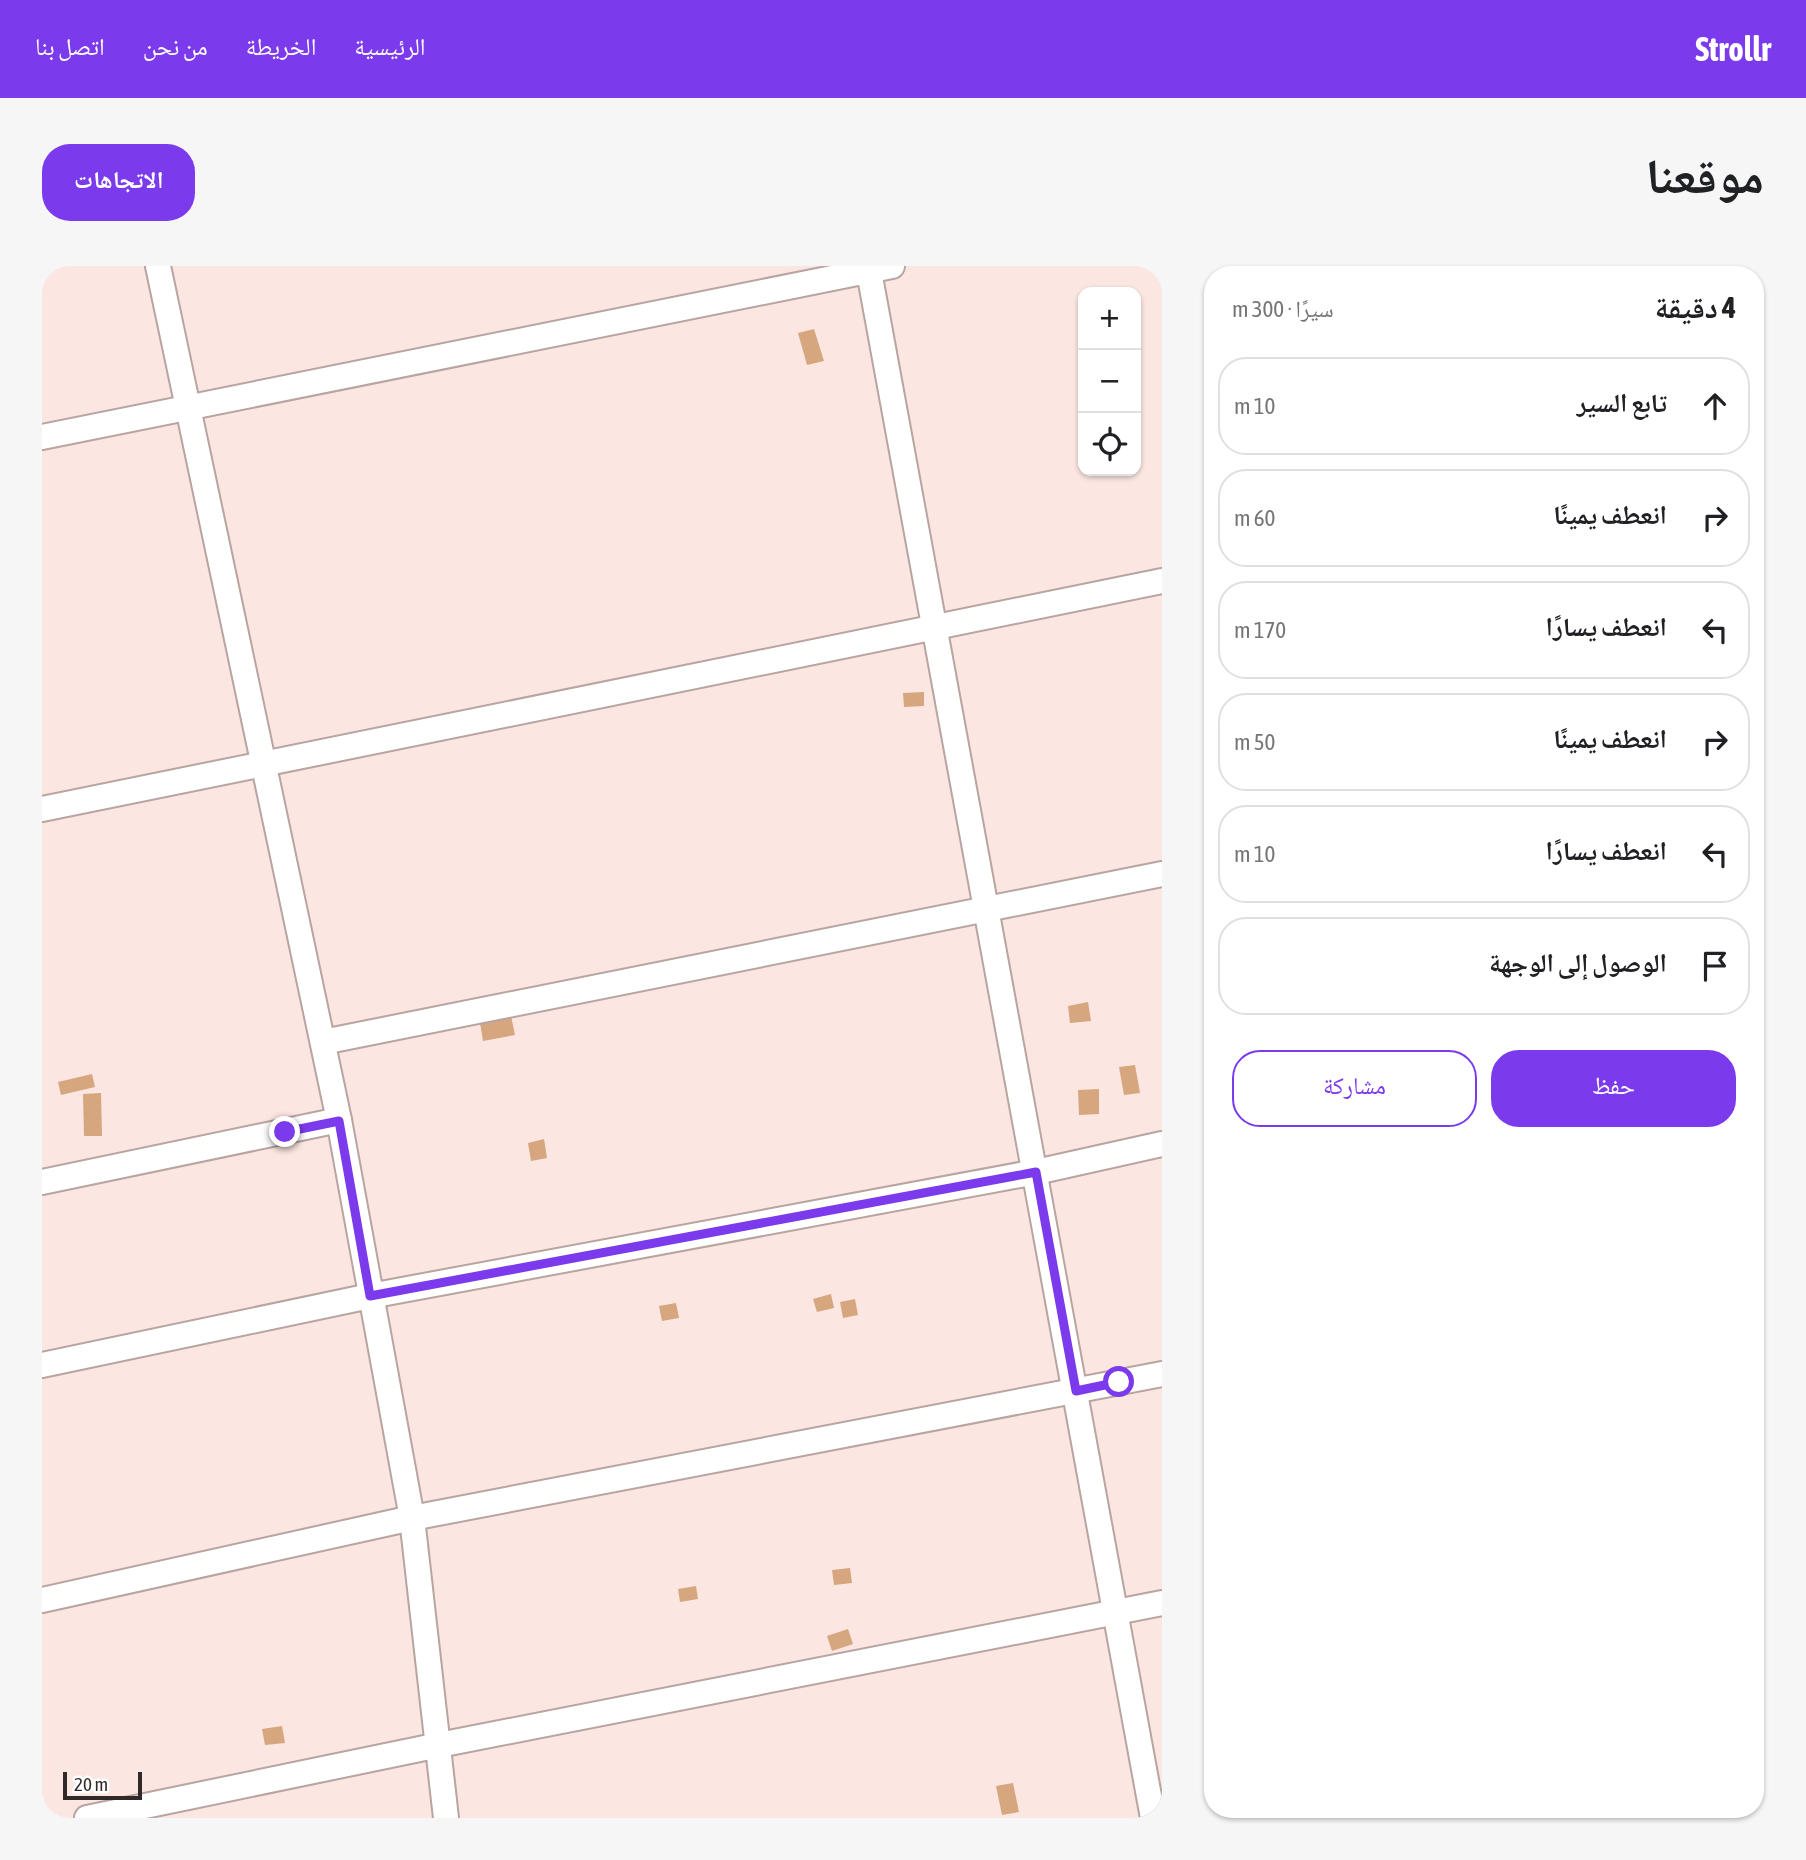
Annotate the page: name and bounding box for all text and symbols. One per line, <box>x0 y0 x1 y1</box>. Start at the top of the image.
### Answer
text: Strollr <box>1695 30 1771 68</box>
text: اتصل بنا <box>35 33 105 60</box>
text: من نحن <box>143 33 208 60</box>
text: الخريطة <box>246 33 316 60</box>
text: الرئيسية <box>354 33 425 60</box>
button: الاتجاهات <box>42 144 195 221</box>
text: موقعنا <box>1646 147 1764 203</box>
map controls <box>1078 287 1141 476</box>
button: + <box>1078 287 1141 350</box>
text: 4 دقيقة <box>1655 290 1736 324</box>
text: سيرًا · 300 m <box>1232 296 1334 322</box>
button: − <box>1078 350 1141 413</box>
icon: ahead <box>1696 387 1734 425</box>
text: تابع السير <box>1577 388 1667 418</box>
text: 10 m <box>1234 393 1275 419</box>
button: locate <box>1078 413 1141 476</box>
icon: right <box>1696 499 1734 537</box>
text: انعطف يمينًا <box>1553 500 1667 530</box>
text: 60 m <box>1234 505 1275 531</box>
icon: left <box>1696 611 1734 649</box>
text: انعطف يسارًا <box>1546 612 1667 642</box>
text: 170 m <box>1234 617 1286 643</box>
icon: right <box>1696 723 1734 761</box>
text: انعطف يمينًا <box>1553 724 1667 754</box>
text: 50 m <box>1234 729 1275 755</box>
icon: left <box>1696 835 1734 873</box>
text: انعطف يسارًا <box>1546 836 1667 866</box>
text: 10 m <box>1234 841 1275 867</box>
icon: arrive <box>1696 947 1734 985</box>
text: الوصول إلى الوجهة <box>1489 948 1667 978</box>
button: مشاركة <box>1232 1050 1477 1127</box>
button: حفظ <box>1491 1050 1736 1127</box>
route end <box>269 1116 300 1147</box>
route start <box>1103 1366 1134 1397</box>
scale bar <box>63 1769 142 1801</box>
text: 20 m <box>74 1773 108 1795</box>

